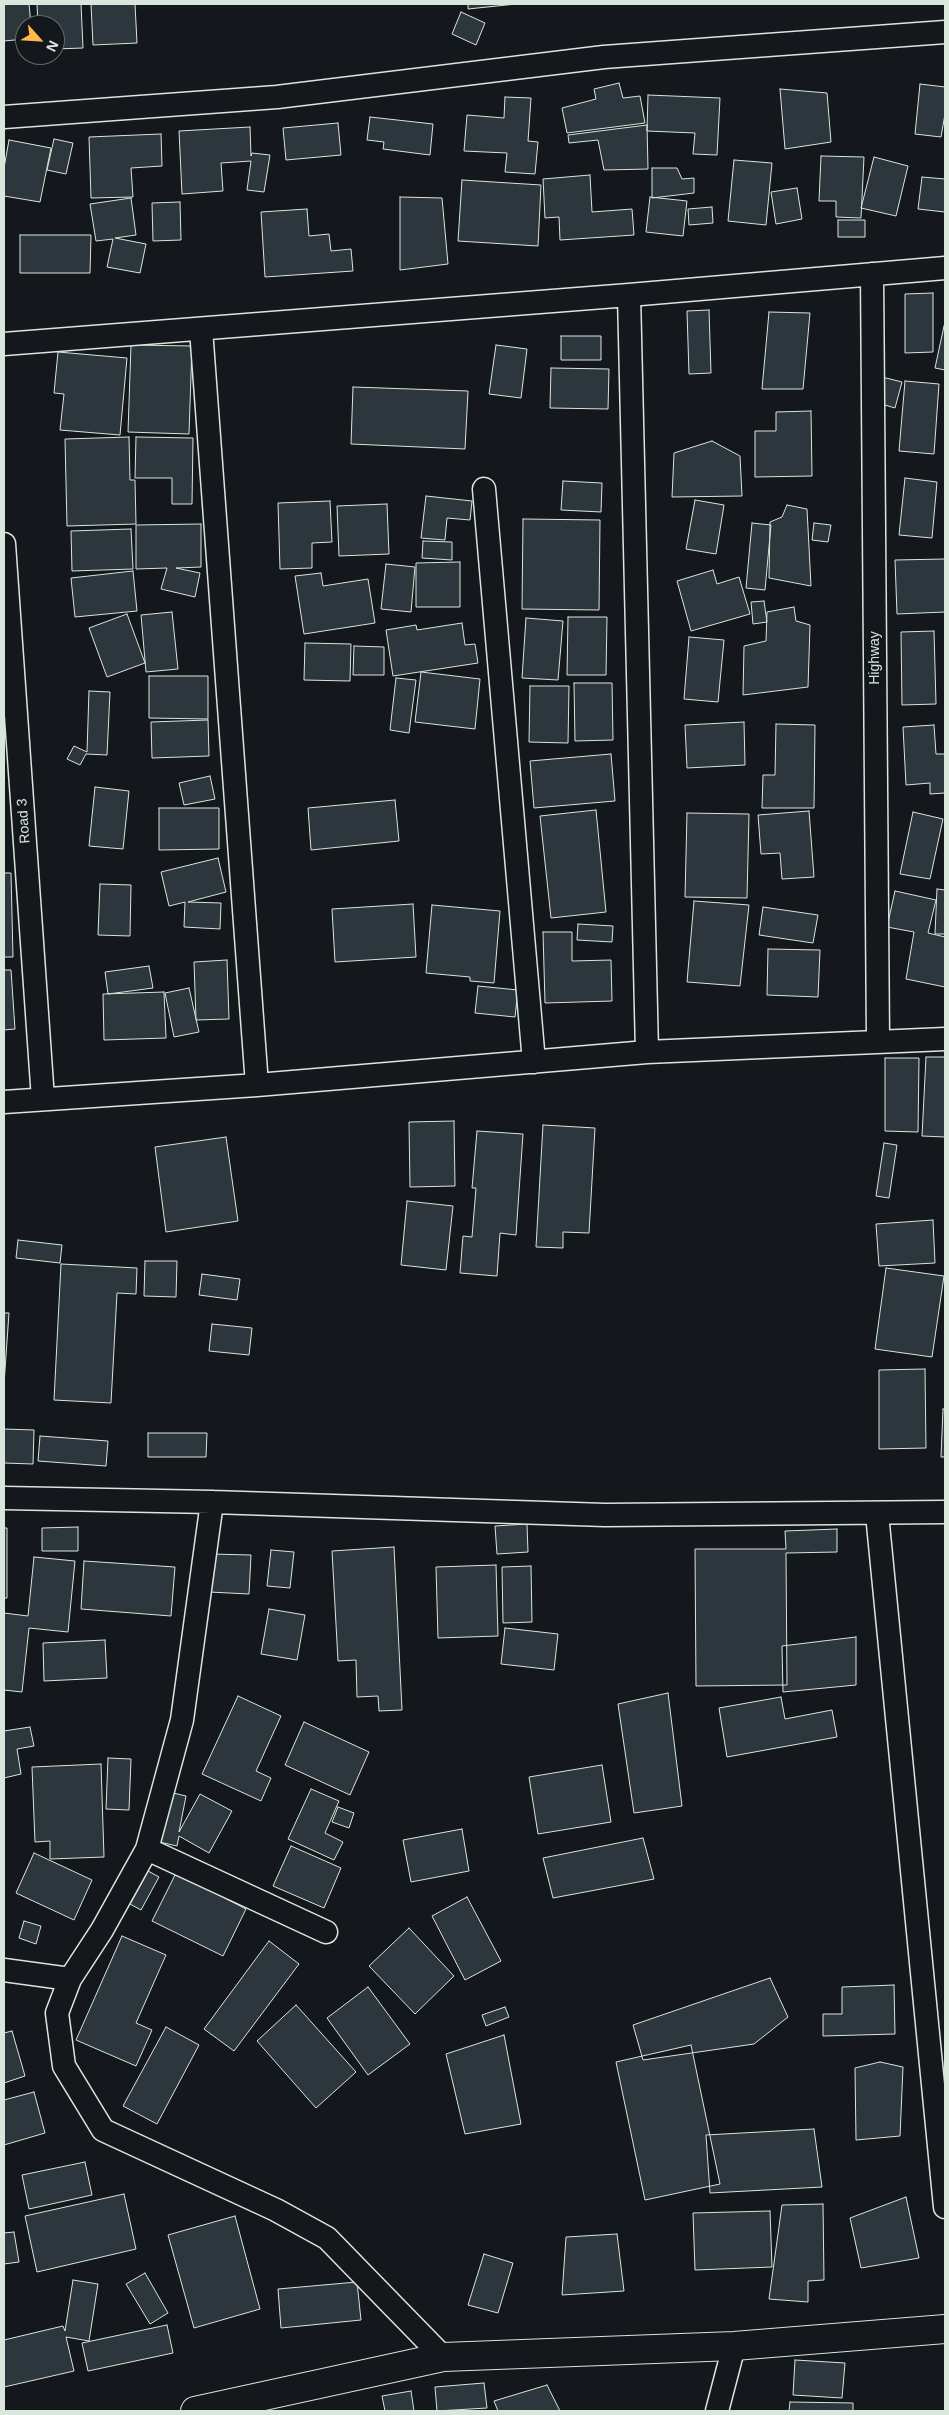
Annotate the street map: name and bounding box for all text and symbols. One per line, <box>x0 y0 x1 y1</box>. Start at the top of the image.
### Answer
north arrow <box>15 15 65 65</box>
text: N <box>43 38 62 54</box>
street label: Highway <box>867 631 883 685</box>
street label: Road 3 <box>14 798 34 844</box>

